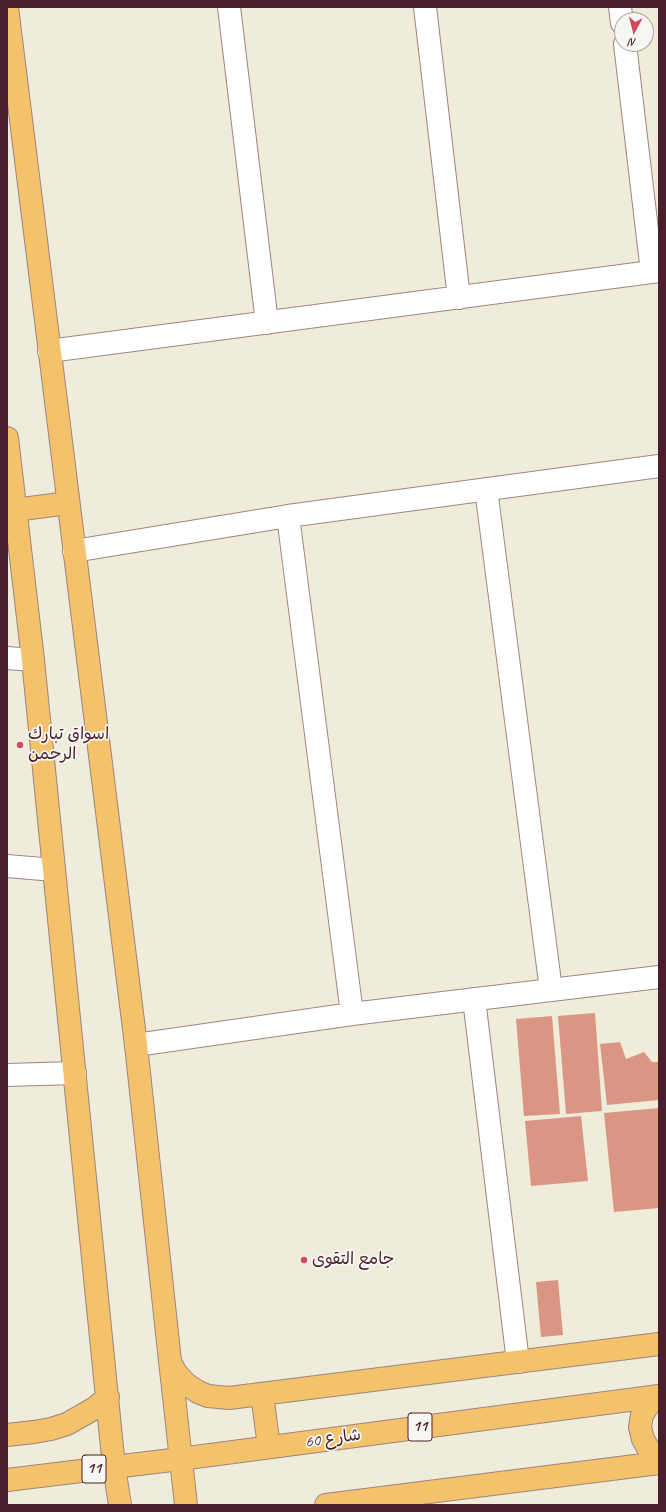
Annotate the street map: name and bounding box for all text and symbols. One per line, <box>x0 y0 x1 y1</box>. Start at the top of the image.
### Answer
north arrow <box>614 12 654 52</box>
text: N <box>628 36 637 50</box>
place label: اسواق تبارك الرحمن <box>28 725 109 765</box>
marker: اسواق تبارك الرحمن <box>15 740 25 750</box>
place label: جامع التقوى <box>312 1250 395 1270</box>
marker: جامع التقوى <box>299 1255 309 1265</box>
road number: 11 <box>408 1413 432 1441</box>
street label: شارع 60 <box>304 1425 362 1453</box>
road number: 11 <box>82 1455 106 1483</box>

